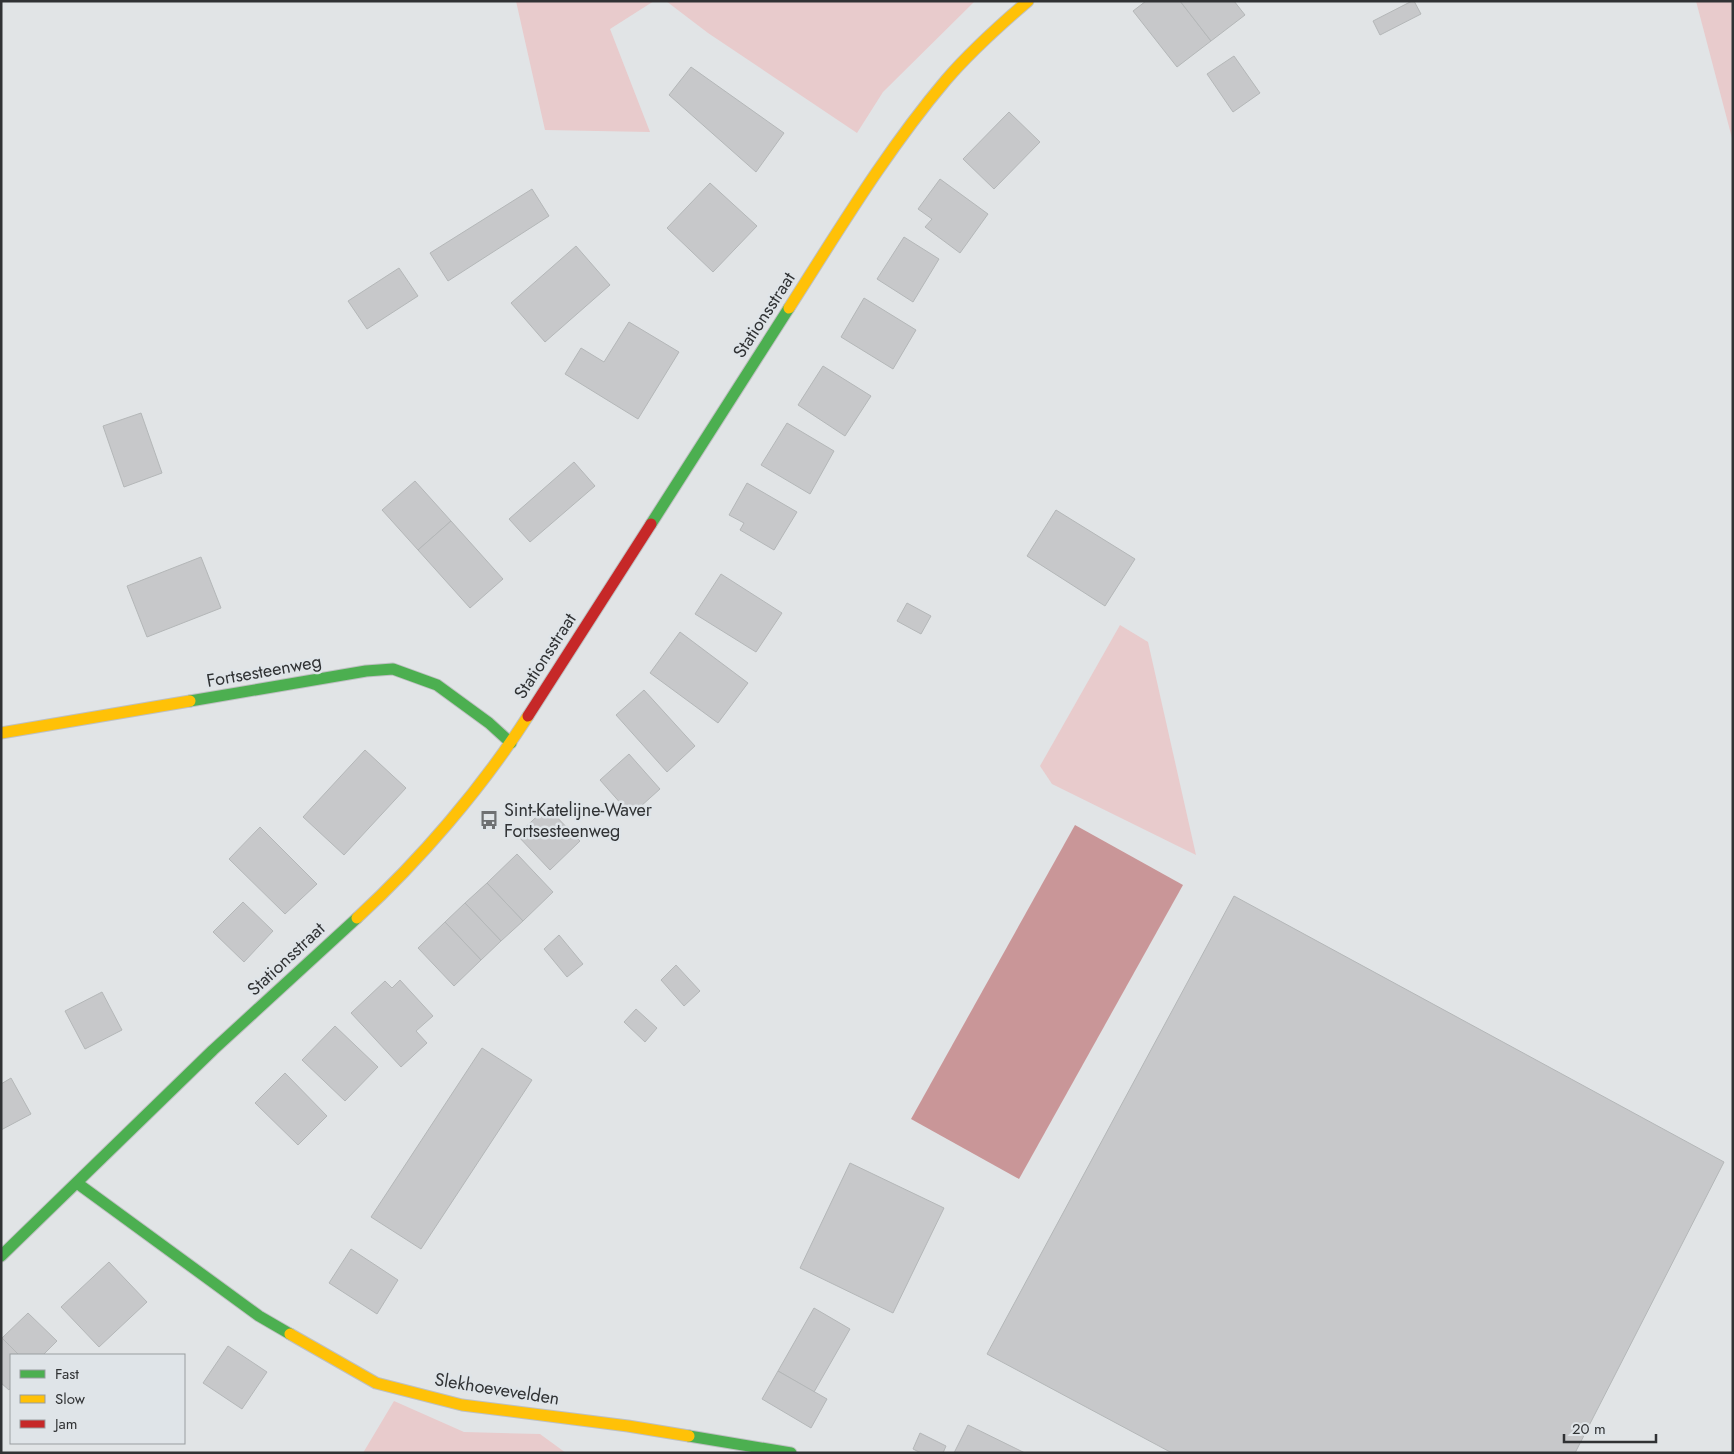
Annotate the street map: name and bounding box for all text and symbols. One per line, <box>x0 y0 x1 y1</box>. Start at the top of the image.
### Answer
street label: Stationsstraat <box>726 266 802 363</box>
street label: Stationsstraat <box>507 607 583 704</box>
street label: Fortsesteenweg <box>204 648 324 694</box>
place label: Sint-Katelijne-Waver Fortsesteenweg <box>504 797 653 844</box>
bus stop icon: Sint-Katelijne-Waver Fortsesteenweg <box>478 809 500 831</box>
street label: Stationsstraat <box>241 916 331 1002</box>
legend <box>10 1354 185 1444</box>
text: Fast <box>55 1363 79 1385</box>
street label: Slekhoevevelden <box>433 1366 561 1412</box>
text: Slow <box>55 1388 86 1410</box>
scale bar <box>1564 1412 1656 1444</box>
text: Jam <box>53 1413 78 1435</box>
text: 20 m <box>1572 1418 1606 1440</box>

